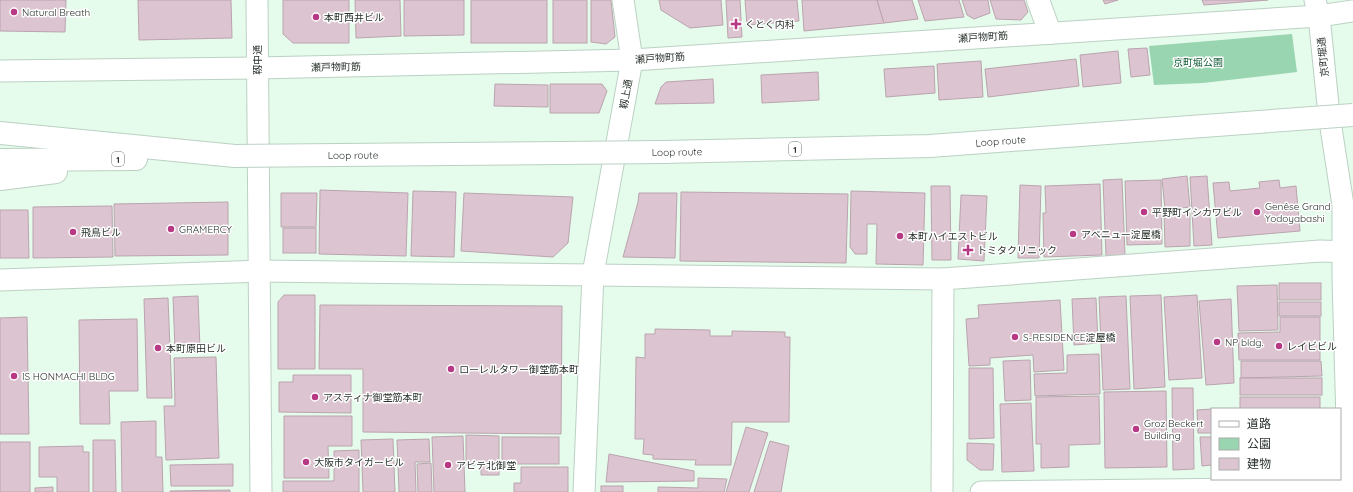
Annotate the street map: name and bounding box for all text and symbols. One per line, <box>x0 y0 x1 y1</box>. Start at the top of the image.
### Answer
place label: Natural Breath <box>22 6 90 19</box>
marker: Natural Breath <box>9 7 19 17</box>
place label: 本町西井ビル <box>324 11 384 24</box>
marker: 本町西井ビル <box>311 12 321 22</box>
marker: くとく内科 <box>730 18 742 30</box>
place label: くとく内科 <box>745 18 795 31</box>
street label: 瀬戸物町筋 <box>958 29 1008 45</box>
street label: 京町堀通 <box>1314 36 1332 78</box>
street label: 靱中通 <box>251 45 264 75</box>
street label: 瀬戸物町筋 <box>635 50 685 66</box>
park label: 京町堀公園 <box>1173 56 1223 69</box>
street label: 瀬戸物町筋 <box>311 60 361 74</box>
street label: 靱上通 <box>617 78 635 110</box>
street label: Loop route <box>975 132 1027 149</box>
road number: 1 <box>789 142 801 156</box>
street label: Loop route <box>652 145 703 159</box>
street label: Loop route <box>328 148 379 162</box>
road number: 1 <box>112 152 124 166</box>
place label: Genêse Grand Yodoyabashi <box>1265 200 1331 225</box>
place label: 平野町イシカワビル <box>1152 206 1242 219</box>
marker: 平野町イシカワビル <box>1139 207 1149 217</box>
marker: Genêse Grand Yodoyabashi <box>1252 207 1262 217</box>
place label: GRAMERCY <box>179 223 232 236</box>
marker: GRAMERCY <box>166 224 176 234</box>
place label: 飛鳥ビル <box>81 226 121 239</box>
marker: 飛鳥ビル <box>68 227 78 237</box>
place label: アベニュー淀屋橋 <box>1081 228 1161 241</box>
marker: アベニュー淀屋橋 <box>1068 229 1078 239</box>
place label: 本町ハイエストビル <box>908 230 998 243</box>
marker: 本町ハイエストビル <box>895 231 905 241</box>
marker: トミタクリニック <box>962 244 974 256</box>
place label: トミタクリニック <box>977 244 1057 257</box>
place label: S-RESIDENCE淀屋橋 <box>1023 331 1115 344</box>
marker: S-RESIDENCE淀屋橋 <box>1010 332 1020 342</box>
place label: NP bldg. <box>1225 336 1264 349</box>
marker: NP bldg. <box>1212 337 1222 347</box>
place label: レイビビル <box>1287 340 1337 353</box>
marker: レイビビル <box>1274 341 1284 351</box>
place label: 本町原田ビル <box>166 342 226 355</box>
marker: 本町原田ビル <box>153 343 163 353</box>
place label: ローレルタワー御堂筋本町 <box>459 363 579 376</box>
marker: ローレルタワー御堂筋本町 <box>446 364 456 374</box>
place label: IS HONMACHI BLDG <box>22 370 115 383</box>
marker: IS HONMACHI BLDG <box>9 371 19 381</box>
place label: アスティナ御堂筋本町 <box>323 391 422 404</box>
marker: アスティナ御堂筋本町 <box>310 392 320 402</box>
legend <box>1211 408 1341 480</box>
text: 道路 <box>1247 416 1271 431</box>
place label: Groz Beckert Building <box>1144 417 1204 442</box>
marker: Groz Beckert Building <box>1131 424 1141 434</box>
text: 公園 <box>1247 436 1271 451</box>
place label: 大阪市タイガービル <box>314 456 404 469</box>
text: 建物 <box>1247 456 1271 471</box>
marker: 大阪市タイガービル <box>301 457 311 467</box>
place label: アビテ北御堂 <box>456 459 516 472</box>
marker: アビテ北御堂 <box>443 460 453 470</box>

